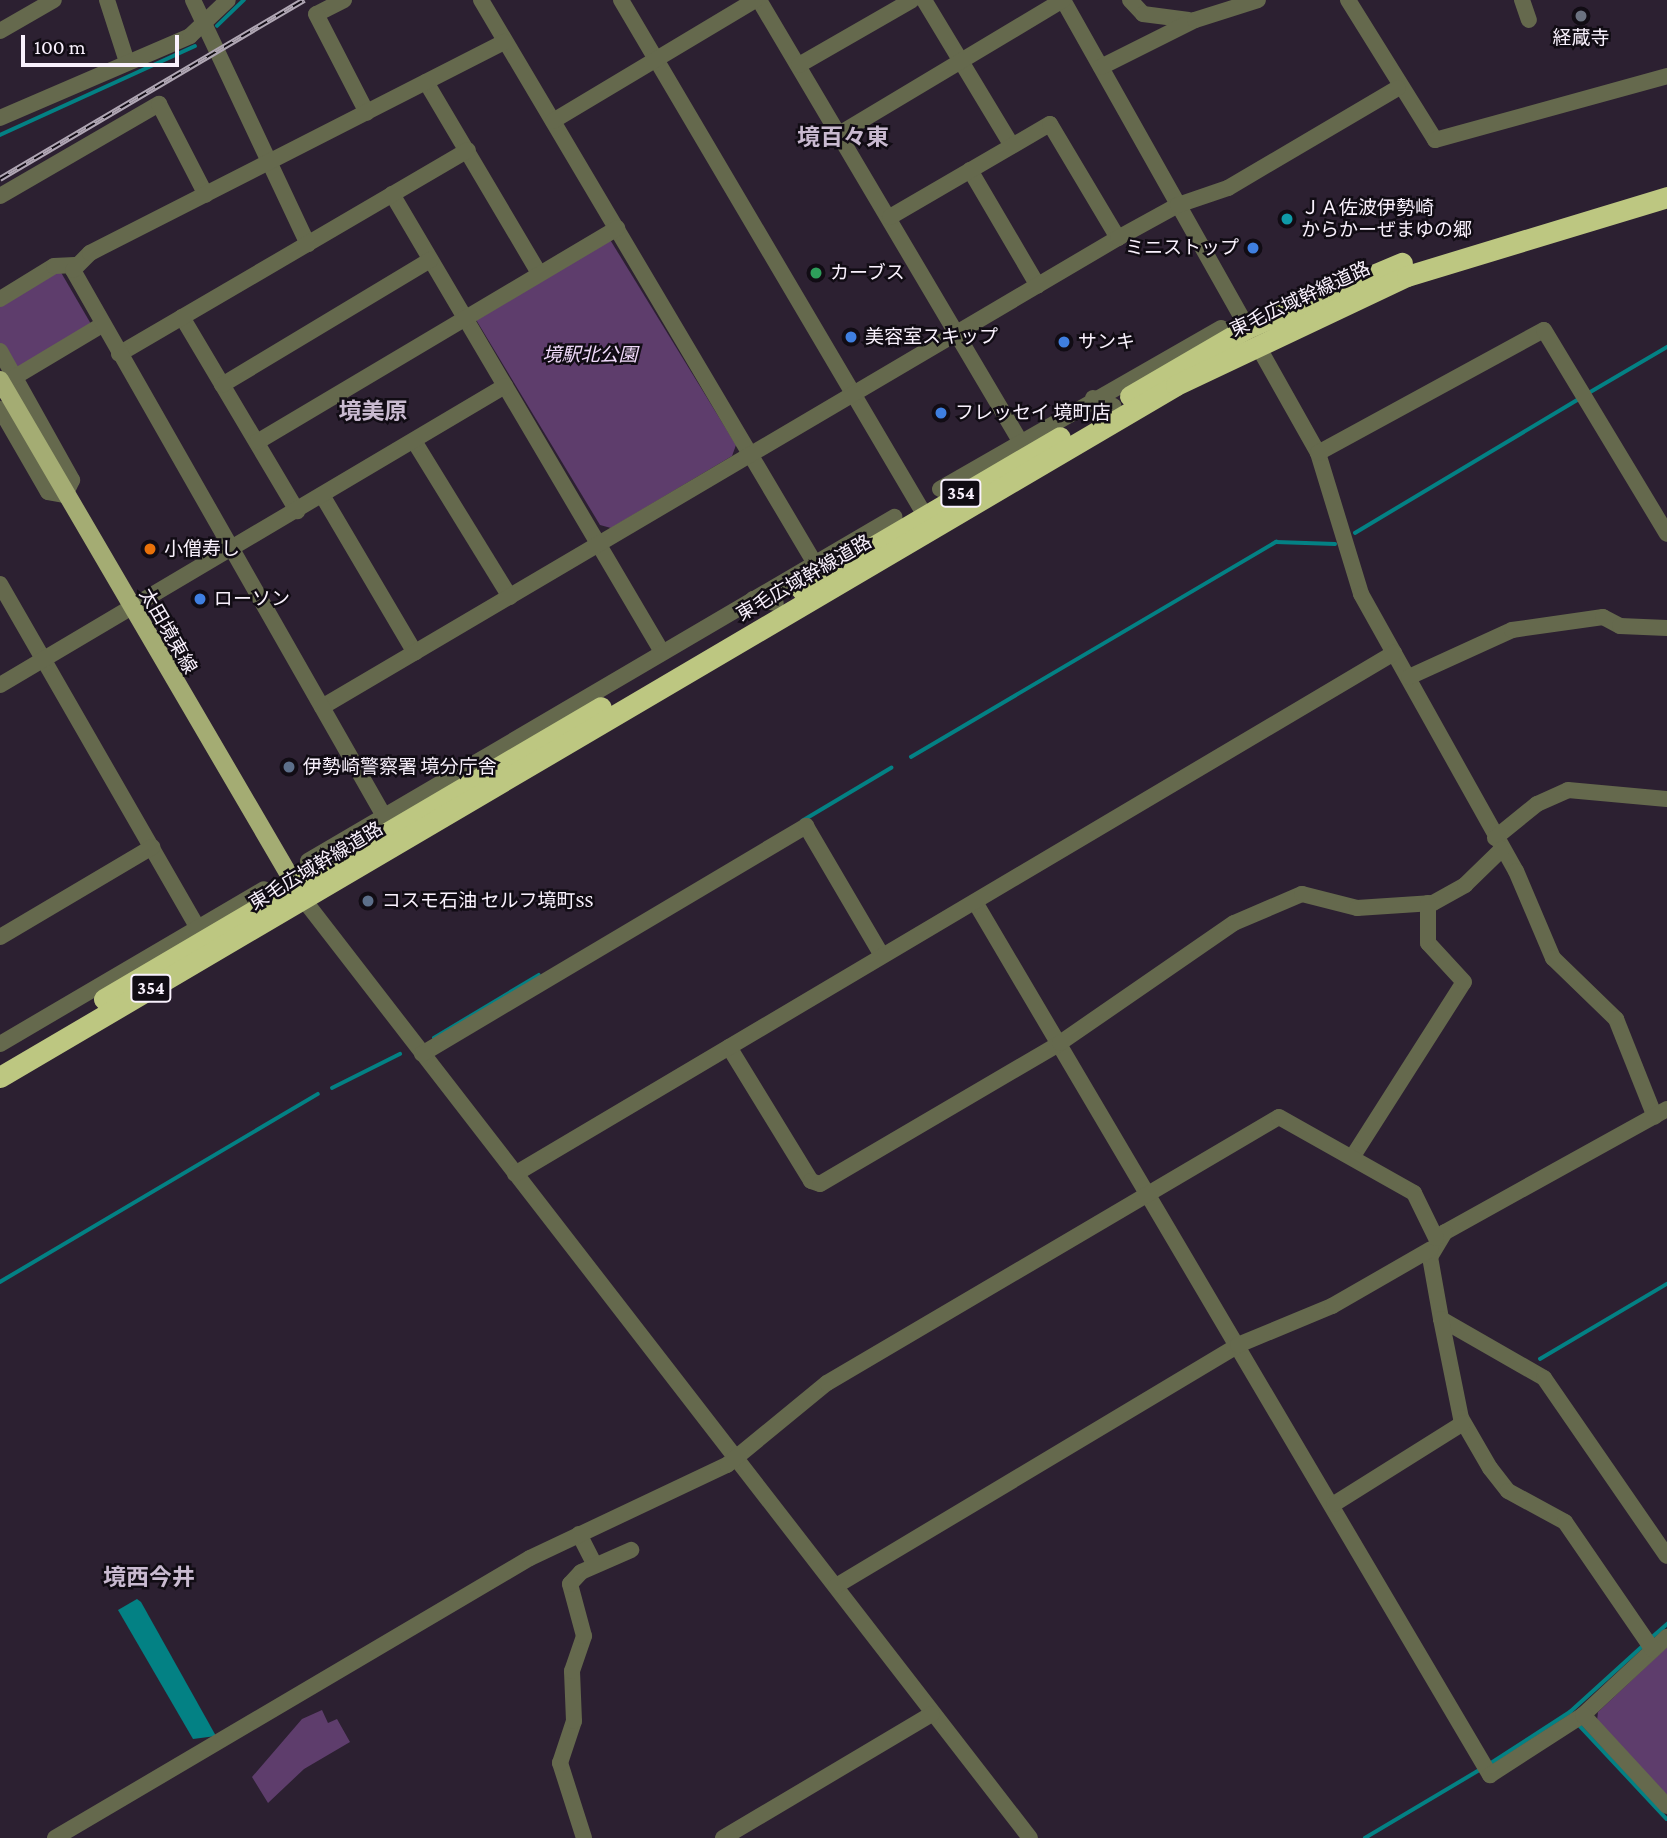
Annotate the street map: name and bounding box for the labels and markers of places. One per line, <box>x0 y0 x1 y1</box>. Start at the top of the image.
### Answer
marker: 経蔵寺 <box>1573 8 1589 24</box>
place label: 経蔵寺 <box>1553 27 1609 49</box>
place label: ＪＡ佐波伊勢崎 からかーぜまゆの郷 <box>1301 197 1472 241</box>
marker: ＪＡ佐波伊勢崎 からかーぜまゆの郷 <box>1279 211 1295 227</box>
place label: ミニストップ <box>1125 237 1239 259</box>
marker: ミニストップ <box>1245 240 1261 256</box>
place label: カーブス <box>830 262 906 284</box>
marker: カーブス <box>808 265 824 281</box>
place label: 美容室スキップ <box>865 326 998 348</box>
marker: 美容室スキップ <box>843 329 859 345</box>
place label: サンキ <box>1078 331 1135 353</box>
marker: サンキ <box>1056 334 1072 350</box>
place label: フレッセイ 境町店 <box>955 402 1111 424</box>
marker: フレッセイ 境町店 <box>933 405 949 421</box>
place label: 小僧寿し <box>164 538 240 560</box>
marker: 小僧寿し <box>142 541 158 557</box>
place label: ローソン <box>214 588 290 610</box>
marker: ローソン <box>192 591 208 607</box>
place label: 伊勢崎警察署 境分庁舎 <box>303 756 497 778</box>
marker: 伊勢崎警察署 境分庁舎 <box>281 759 297 775</box>
place label: コスモ石油 セルフ境町SS <box>382 890 593 912</box>
marker: コスモ石油 セルフ境町SS <box>360 893 376 909</box>

